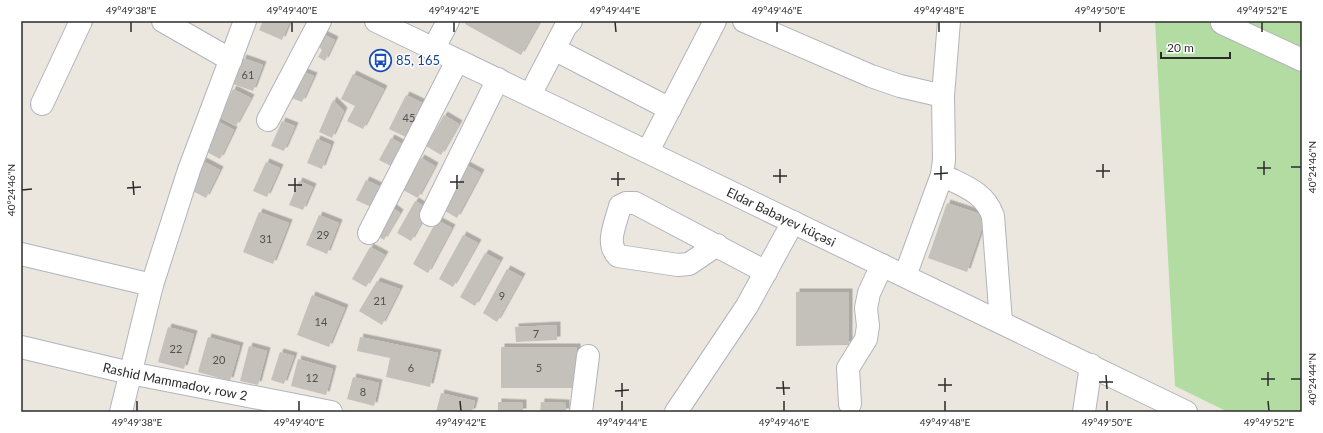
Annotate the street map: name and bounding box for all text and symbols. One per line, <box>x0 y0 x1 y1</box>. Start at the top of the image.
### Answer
text: 49°49'38"E <box>106 4 156 16</box>
text: 49°49'40"E <box>267 4 317 16</box>
text: 49°49'42"E <box>429 4 479 16</box>
text: 49°49'44"E <box>590 4 640 16</box>
text: 49°49'46"E <box>752 4 802 16</box>
text: 49°49'48"E <box>914 4 964 16</box>
text: 49°49'50"E <box>1075 4 1125 16</box>
text: 49°49'52"E <box>1237 4 1287 16</box>
scale bar <box>1161 34 1230 60</box>
text: 20 m <box>1167 40 1194 55</box>
bus stop icon: 85, 165 <box>367 47 393 73</box>
place label: 85, 165 <box>396 52 440 68</box>
house number: 61 <box>242 68 254 81</box>
house number: 45 <box>403 111 415 124</box>
text: 40°24'46"N <box>1306 141 1318 193</box>
text: 40°24'46"N <box>5 164 17 216</box>
street label: Eldar Babayev küçəsi <box>724 184 838 250</box>
house number: 29 <box>317 228 329 241</box>
house number: 31 <box>260 232 272 245</box>
house number: 9 <box>499 289 505 302</box>
house number: 21 <box>374 294 386 307</box>
house number: 14 <box>315 315 328 328</box>
house number: 7 <box>533 327 539 340</box>
house number: 22 <box>170 342 182 355</box>
house number: 20 <box>213 353 226 366</box>
text: 40°24'44"N <box>1306 353 1318 405</box>
street label: Rashid Mammadov, row 2 <box>101 359 249 404</box>
house number: 6 <box>408 361 414 374</box>
house number: 5 <box>536 361 542 374</box>
house number: 12 <box>306 371 318 384</box>
house number: 8 <box>360 385 366 398</box>
text: 49°49'38"E <box>112 416 162 428</box>
text: 49°49'40"E <box>274 416 324 428</box>
text: 49°49'42"E <box>436 416 486 428</box>
text: 49°49'44"E <box>597 416 647 428</box>
text: 49°49'46"E <box>759 416 809 428</box>
text: 49°49'48"E <box>920 416 970 428</box>
text: 49°49'50"E <box>1082 416 1132 428</box>
text: 49°49'52"E <box>1244 416 1294 428</box>

